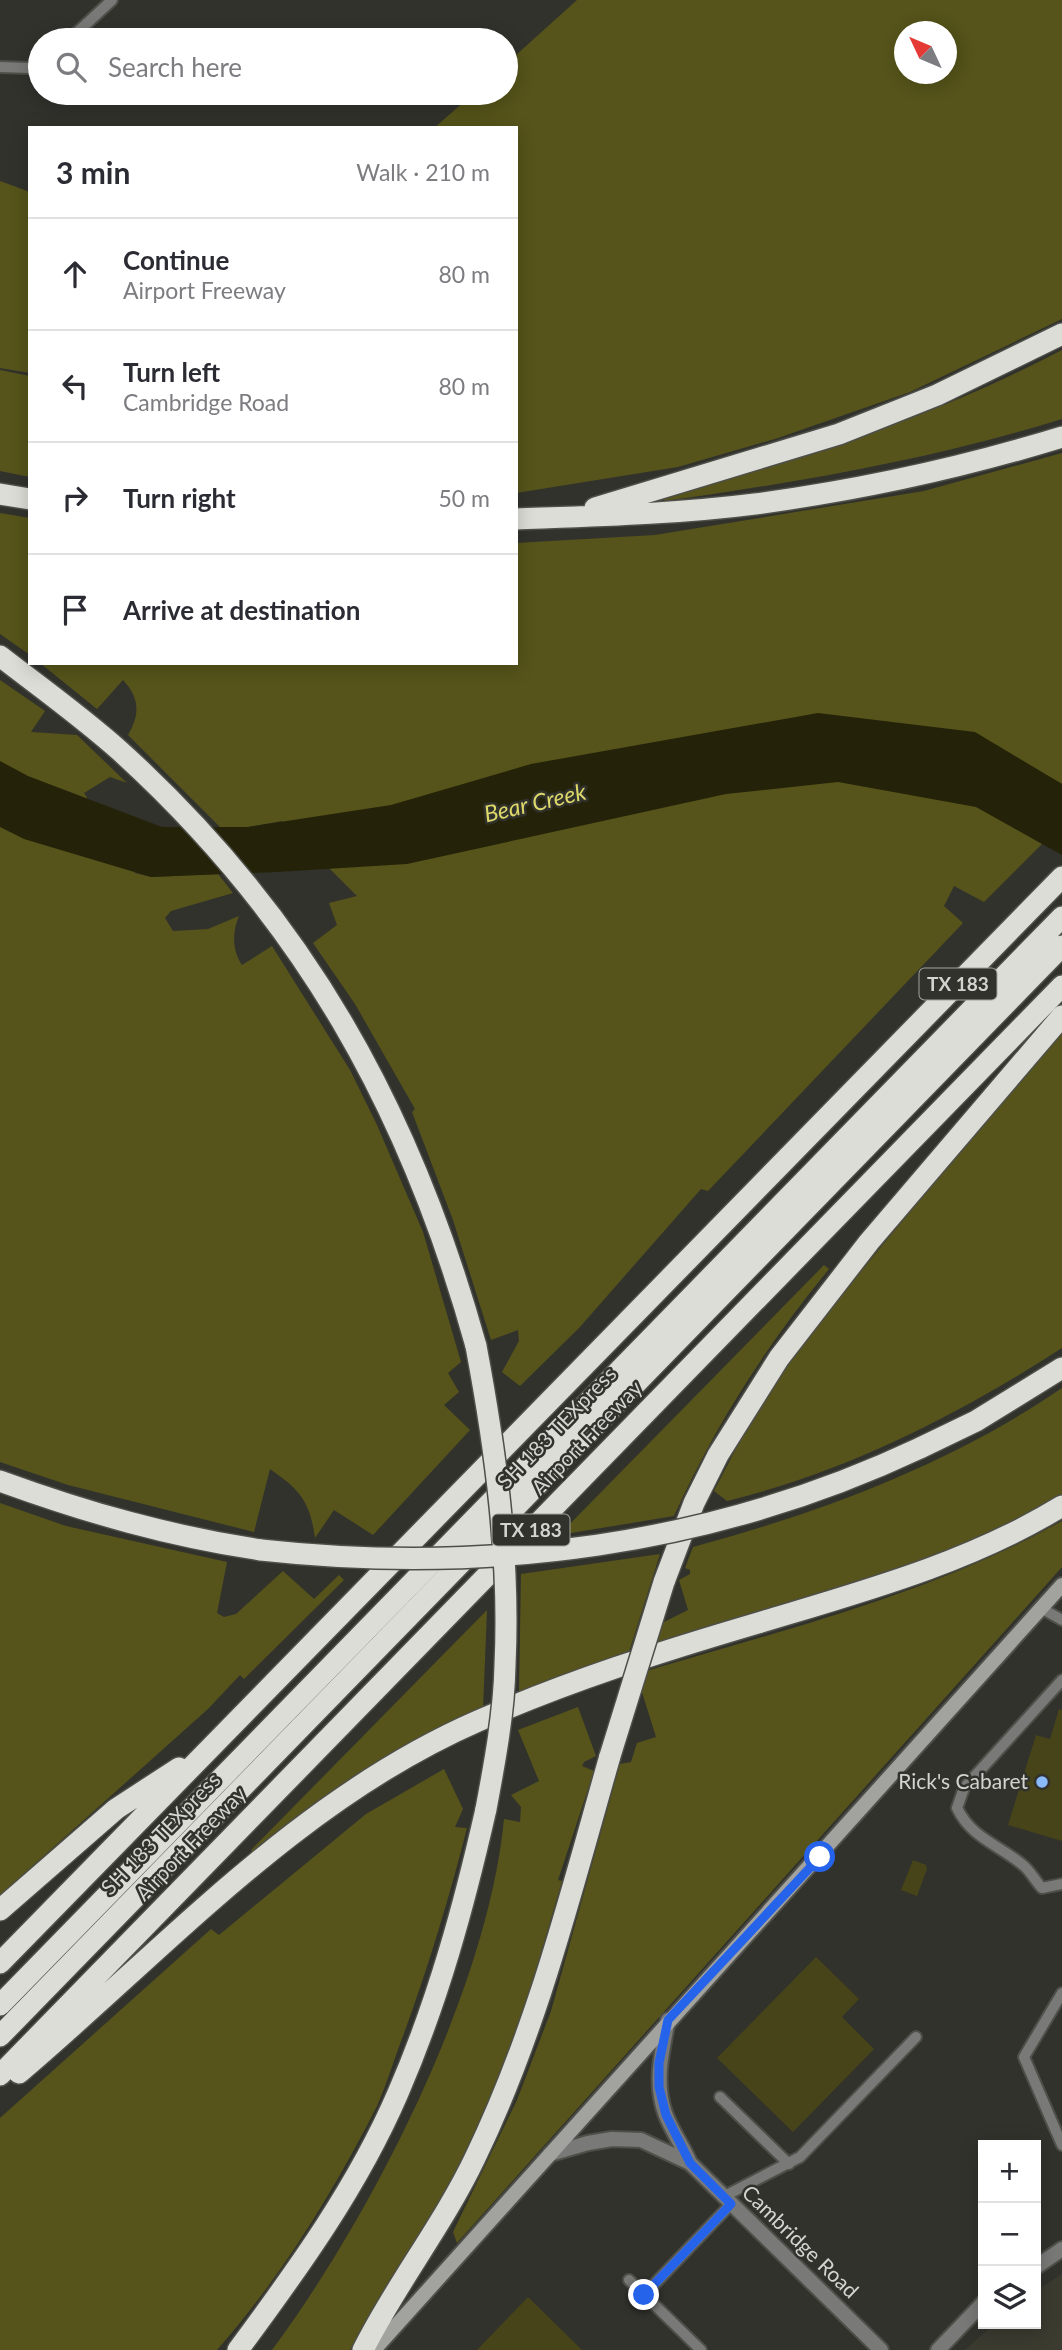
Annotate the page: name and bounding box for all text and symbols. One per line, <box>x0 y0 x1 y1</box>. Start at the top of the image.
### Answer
north arrow <box>894 21 957 84</box>
search box <box>28 28 518 105</box>
icon: search <box>52 48 90 86</box>
text: Search here <box>108 51 242 83</box>
text: 3 min <box>56 154 130 190</box>
text: Walk · 210 m <box>356 158 490 186</box>
text: Continue <box>123 244 229 276</box>
icon: ahead <box>56 255 94 293</box>
text: 80 m <box>439 260 490 288</box>
text: Airport Freeway <box>123 276 286 304</box>
text: Turn left <box>123 356 220 388</box>
icon: left <box>56 367 94 405</box>
text: 80 m <box>439 372 490 400</box>
text: Cambridge Road <box>123 388 289 416</box>
icon: right <box>56 479 94 517</box>
text: Turn right <box>123 482 236 514</box>
text: 50 m <box>439 484 490 512</box>
icon: arrive <box>56 591 94 629</box>
text: Arrive at destination <box>123 594 360 626</box>
water label: Bear Creek <box>481 776 590 827</box>
road number: TX 183 <box>920 968 996 1000</box>
street label: SH 183 TEXpress <box>491 1361 621 1493</box>
street label: Airport Freeway <box>525 1375 647 1499</box>
road number: TX 183 <box>492 1514 570 1546</box>
street label: SH 183 TEXpress <box>95 1767 225 1899</box>
place label: Rick's Cabaret <box>898 1768 1028 1793</box>
marker: Rick's Cabaret <box>1034 1774 1050 1790</box>
street label: Airport Freeway <box>129 1781 251 1905</box>
route start <box>804 1841 835 1872</box>
map controls <box>978 2140 1041 2329</box>
button: + <box>978 2140 1041 2203</box>
street label: Cambridge Road <box>738 2179 864 2303</box>
button: − <box>978 2203 1041 2266</box>
button: layers <box>978 2266 1041 2329</box>
route end <box>628 2279 659 2310</box>

